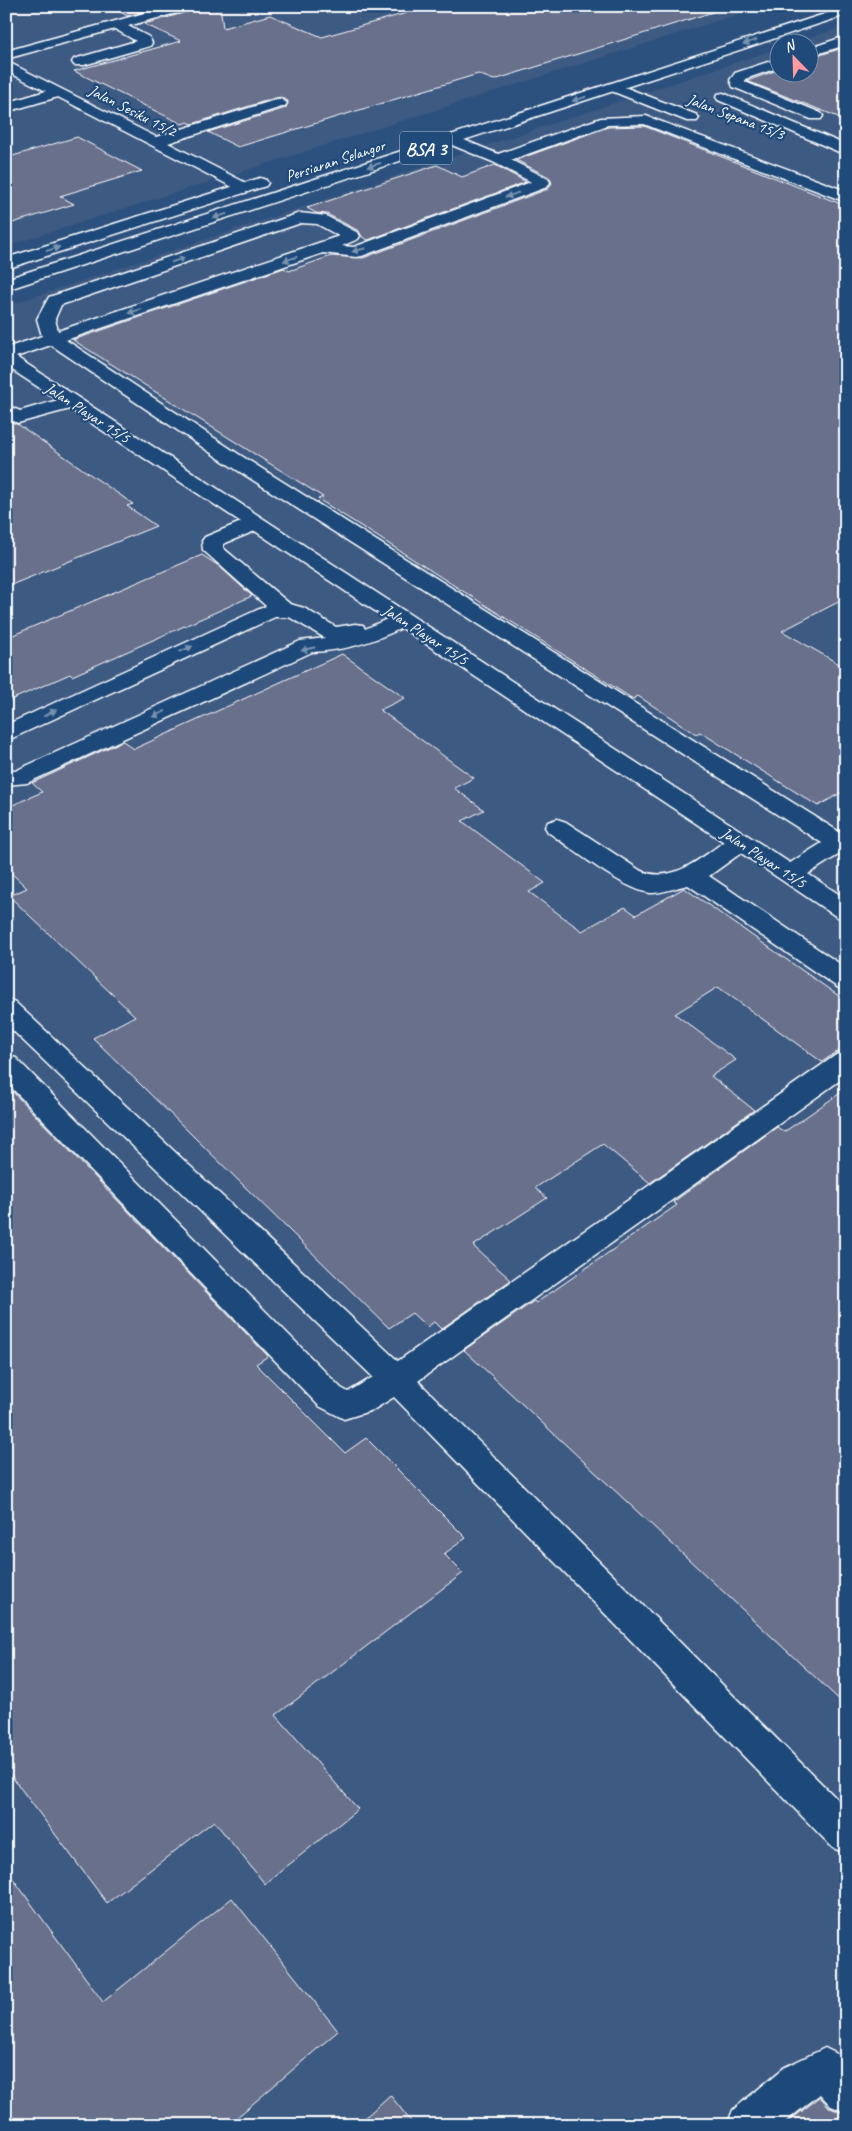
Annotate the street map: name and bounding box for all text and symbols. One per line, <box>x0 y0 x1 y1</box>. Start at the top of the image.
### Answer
north arrow <box>770 32 820 82</box>
text: N <box>782 36 799 56</box>
one-way arrow <box>742 39 757 47</box>
street label: Jalan Sesiku 15/2 <box>84 80 181 142</box>
street label: Jalan Sepana 15/3 <box>683 89 789 145</box>
one-way arrow <box>571 95 586 103</box>
road number: BSA 3 <box>400 132 452 164</box>
street label: Persiaran Selangor <box>283 135 389 186</box>
one-way arrow <box>366 162 381 170</box>
one-way arrow <box>504 192 519 199</box>
one-way arrow <box>212 212 227 220</box>
one-way arrow <box>45 244 60 252</box>
one-way arrow <box>351 246 366 254</box>
one-way arrow <box>171 255 186 263</box>
one-way arrow <box>282 256 297 264</box>
one-way arrow <box>128 307 143 315</box>
street label: Jalan Playar 15/5 <box>40 377 134 448</box>
street label: Jalan Playar 15/5 <box>378 599 472 670</box>
one-way arrow <box>179 645 193 653</box>
one-way arrow <box>300 645 315 653</box>
one-way arrow <box>43 709 57 717</box>
one-way arrow <box>152 711 166 719</box>
street label: Jalan Playar 15/5 <box>716 822 810 893</box>

